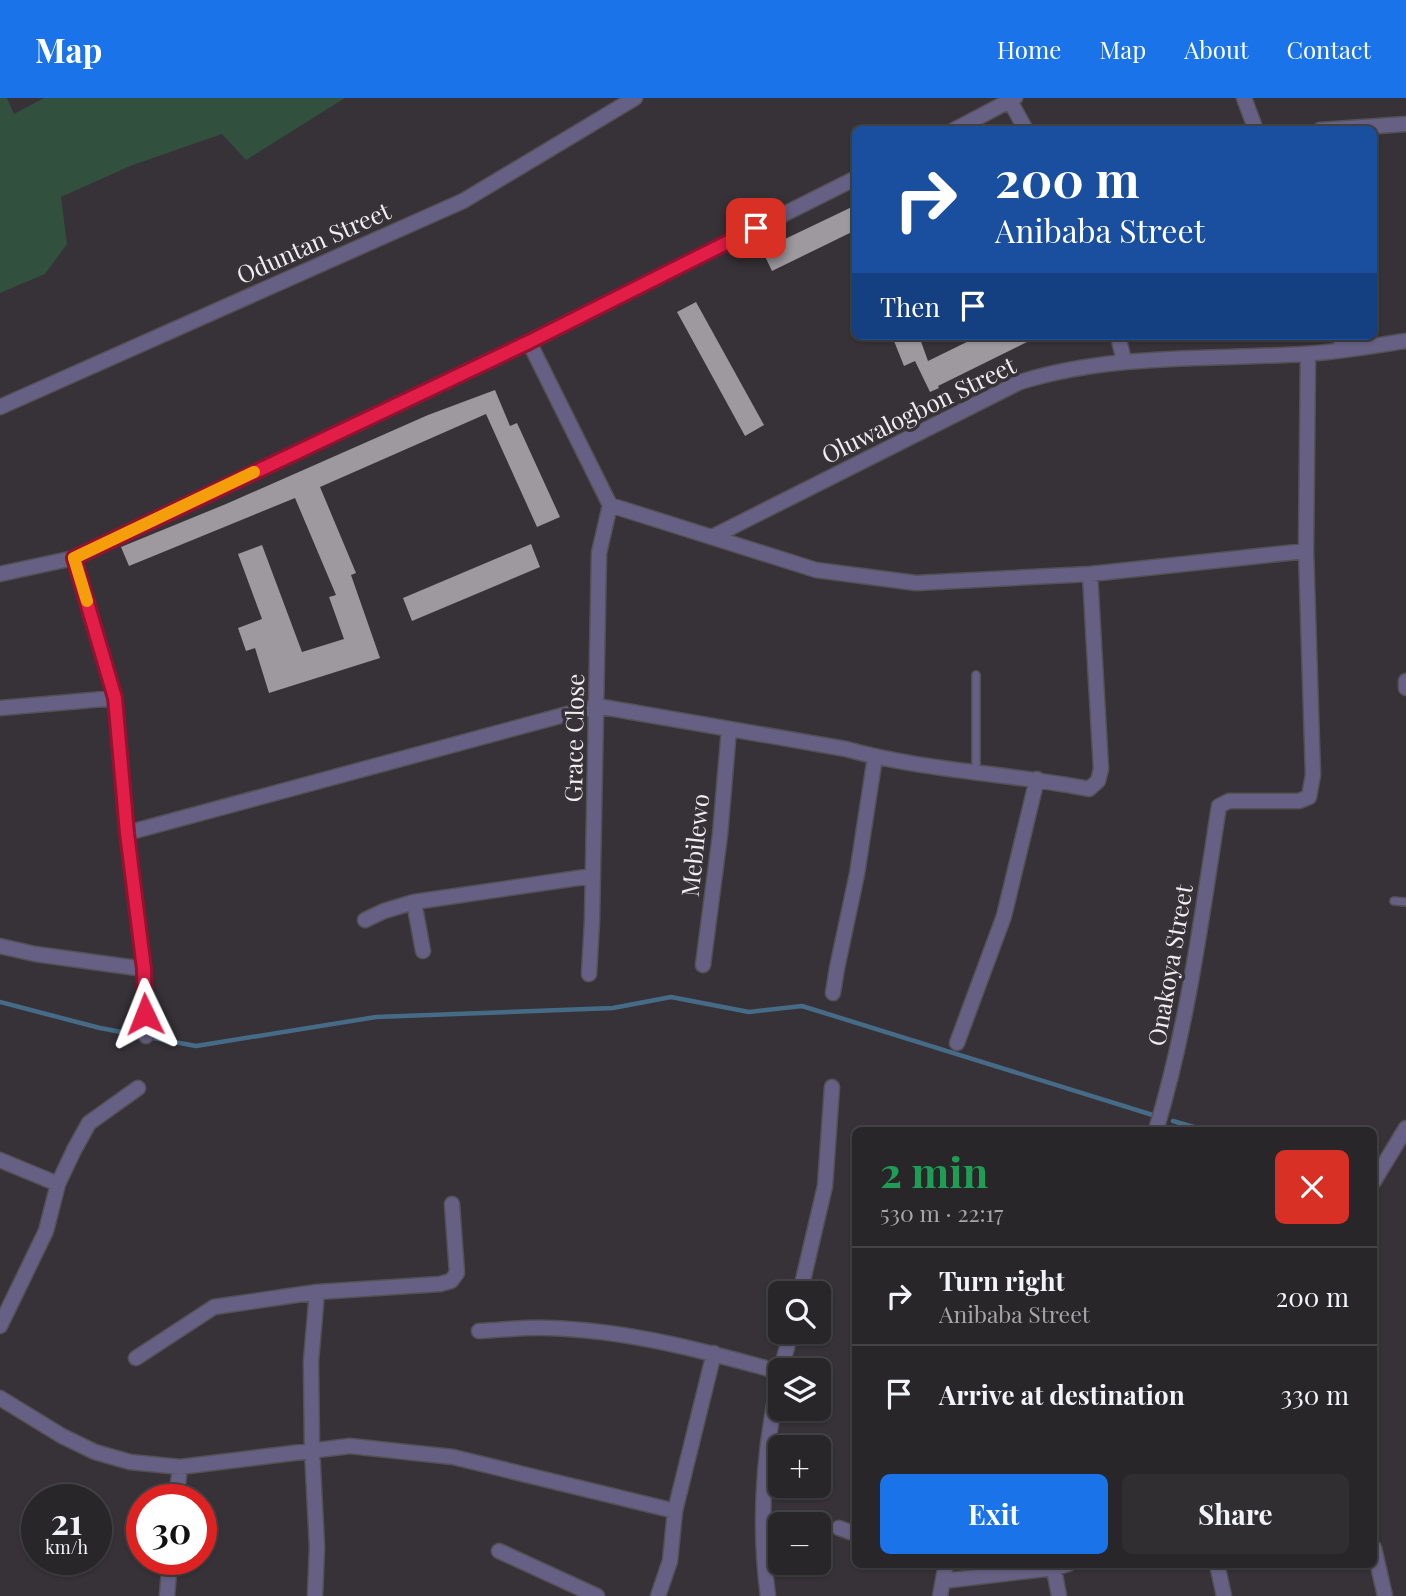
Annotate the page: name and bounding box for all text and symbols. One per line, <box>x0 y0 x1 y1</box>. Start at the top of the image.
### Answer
text: Map <box>35 27 102 71</box>
text: Home <box>997 33 1061 65</box>
text: Map <box>1099 33 1146 65</box>
text: About <box>1184 33 1248 65</box>
text: Contact <box>1286 33 1371 65</box>
text: 200 m <box>995 145 1140 210</box>
icon: right <box>880 154 971 245</box>
street label: Oduntan Street <box>231 194 395 290</box>
pin <box>726 198 786 258</box>
text: Anibaba Street <box>995 208 1205 251</box>
icon: arrive <box>737 209 775 247</box>
icon: arrive <box>954 287 992 325</box>
text: Then <box>880 289 940 324</box>
street label: Oluwalogbon Street <box>815 348 1021 470</box>
street label: Grace Close <box>556 674 590 802</box>
street label: Mebilewo <box>673 792 715 898</box>
street label: Onakoya Street <box>1139 881 1199 1048</box>
position arrow <box>108 977 182 1051</box>
text: 2 min <box>880 1143 988 1199</box>
button: close <box>1275 1150 1349 1224</box>
text: 530 m · 22:17 <box>880 1197 1003 1228</box>
text: Turn right <box>939 1263 1065 1298</box>
icon: right <box>880 1277 918 1315</box>
text: 200 m <box>1276 1279 1349 1314</box>
map controls <box>768 1281 831 1575</box>
button: search <box>768 1281 831 1344</box>
text: Anibaba Street <box>939 1298 1090 1329</box>
button: layers <box>768 1358 831 1421</box>
icon: arrive <box>880 1375 918 1413</box>
text: Arrive at destination <box>939 1377 1185 1412</box>
text: 330 m <box>1280 1377 1349 1412</box>
button: + <box>768 1435 831 1498</box>
button: Exit <box>880 1474 1108 1554</box>
button: Share <box>1122 1474 1349 1554</box>
speed limit sign: 30 <box>126 1484 217 1575</box>
text: 21 <box>51 1497 82 1544</box>
button: − <box>768 1512 831 1575</box>
text: km/h <box>45 1535 88 1559</box>

